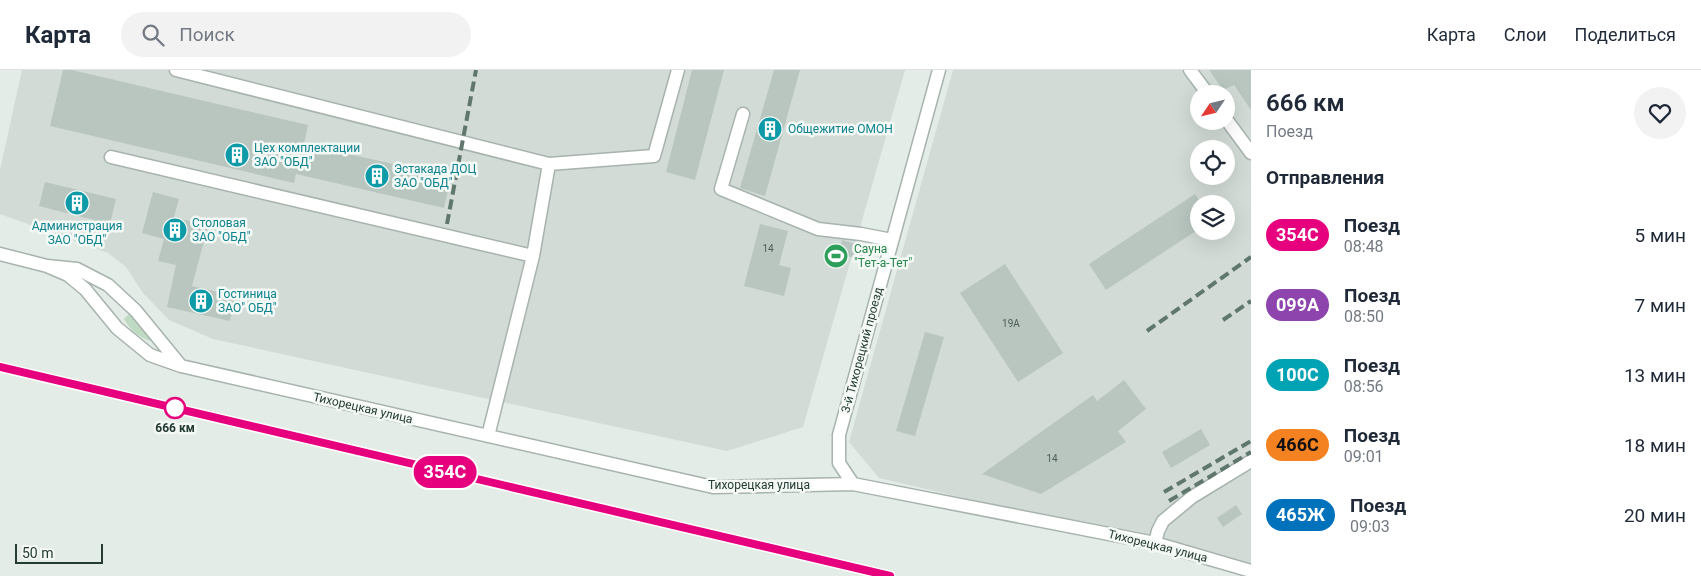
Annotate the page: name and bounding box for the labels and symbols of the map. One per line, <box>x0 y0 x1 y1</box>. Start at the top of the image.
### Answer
north arrow <box>1190 85 1235 130</box>
building icon: Общежитие ОМОН <box>757 116 783 142</box>
place label: Общежитие ОМОН <box>788 122 893 136</box>
place label: Цех комплектации ЗАО "ОБД" <box>254 141 360 169</box>
building icon: Цех комплектации ЗАО "ОБД" <box>224 142 250 168</box>
place label: Эстакада ДОЦ ЗАО "ОБД" <box>394 162 476 190</box>
building icon: Эстакада ДОЦ ЗАО "ОБД" <box>364 163 390 189</box>
building icon: Администрация ЗАО "ОБД" <box>64 190 90 216</box>
place label: Столовая ЗАО "ОБД" <box>192 216 251 244</box>
building icon: Столовая ЗАО "ОБД" <box>162 217 188 243</box>
place label: Администрация ЗАО "ОБД" <box>32 219 122 247</box>
place label: Сауна "Тет-а-Тет" <box>854 242 912 270</box>
house number: 14 <box>762 243 774 254</box>
sports icon: Сауна "Тет-а-Тет" <box>823 243 849 269</box>
street label: 3-й Тихорецкий проезд <box>838 286 886 414</box>
place label: Гостиница ЗАО" ОБД" <box>218 287 277 315</box>
building icon: Гостиница ЗАО" ОБД" <box>188 288 214 314</box>
house number: 19А <box>1002 318 1020 329</box>
street label: Тихорецкая улица <box>312 390 414 426</box>
marker: 666 км <box>164 397 186 419</box>
place label: 666 км <box>155 421 195 435</box>
house number: 14 <box>1046 453 1058 464</box>
line badge: 354С <box>410 456 480 488</box>
street label: Тихорецкая улица <box>708 478 810 492</box>
street label: Тихорецкая улица <box>1107 527 1209 565</box>
scale bar <box>15 541 102 564</box>

